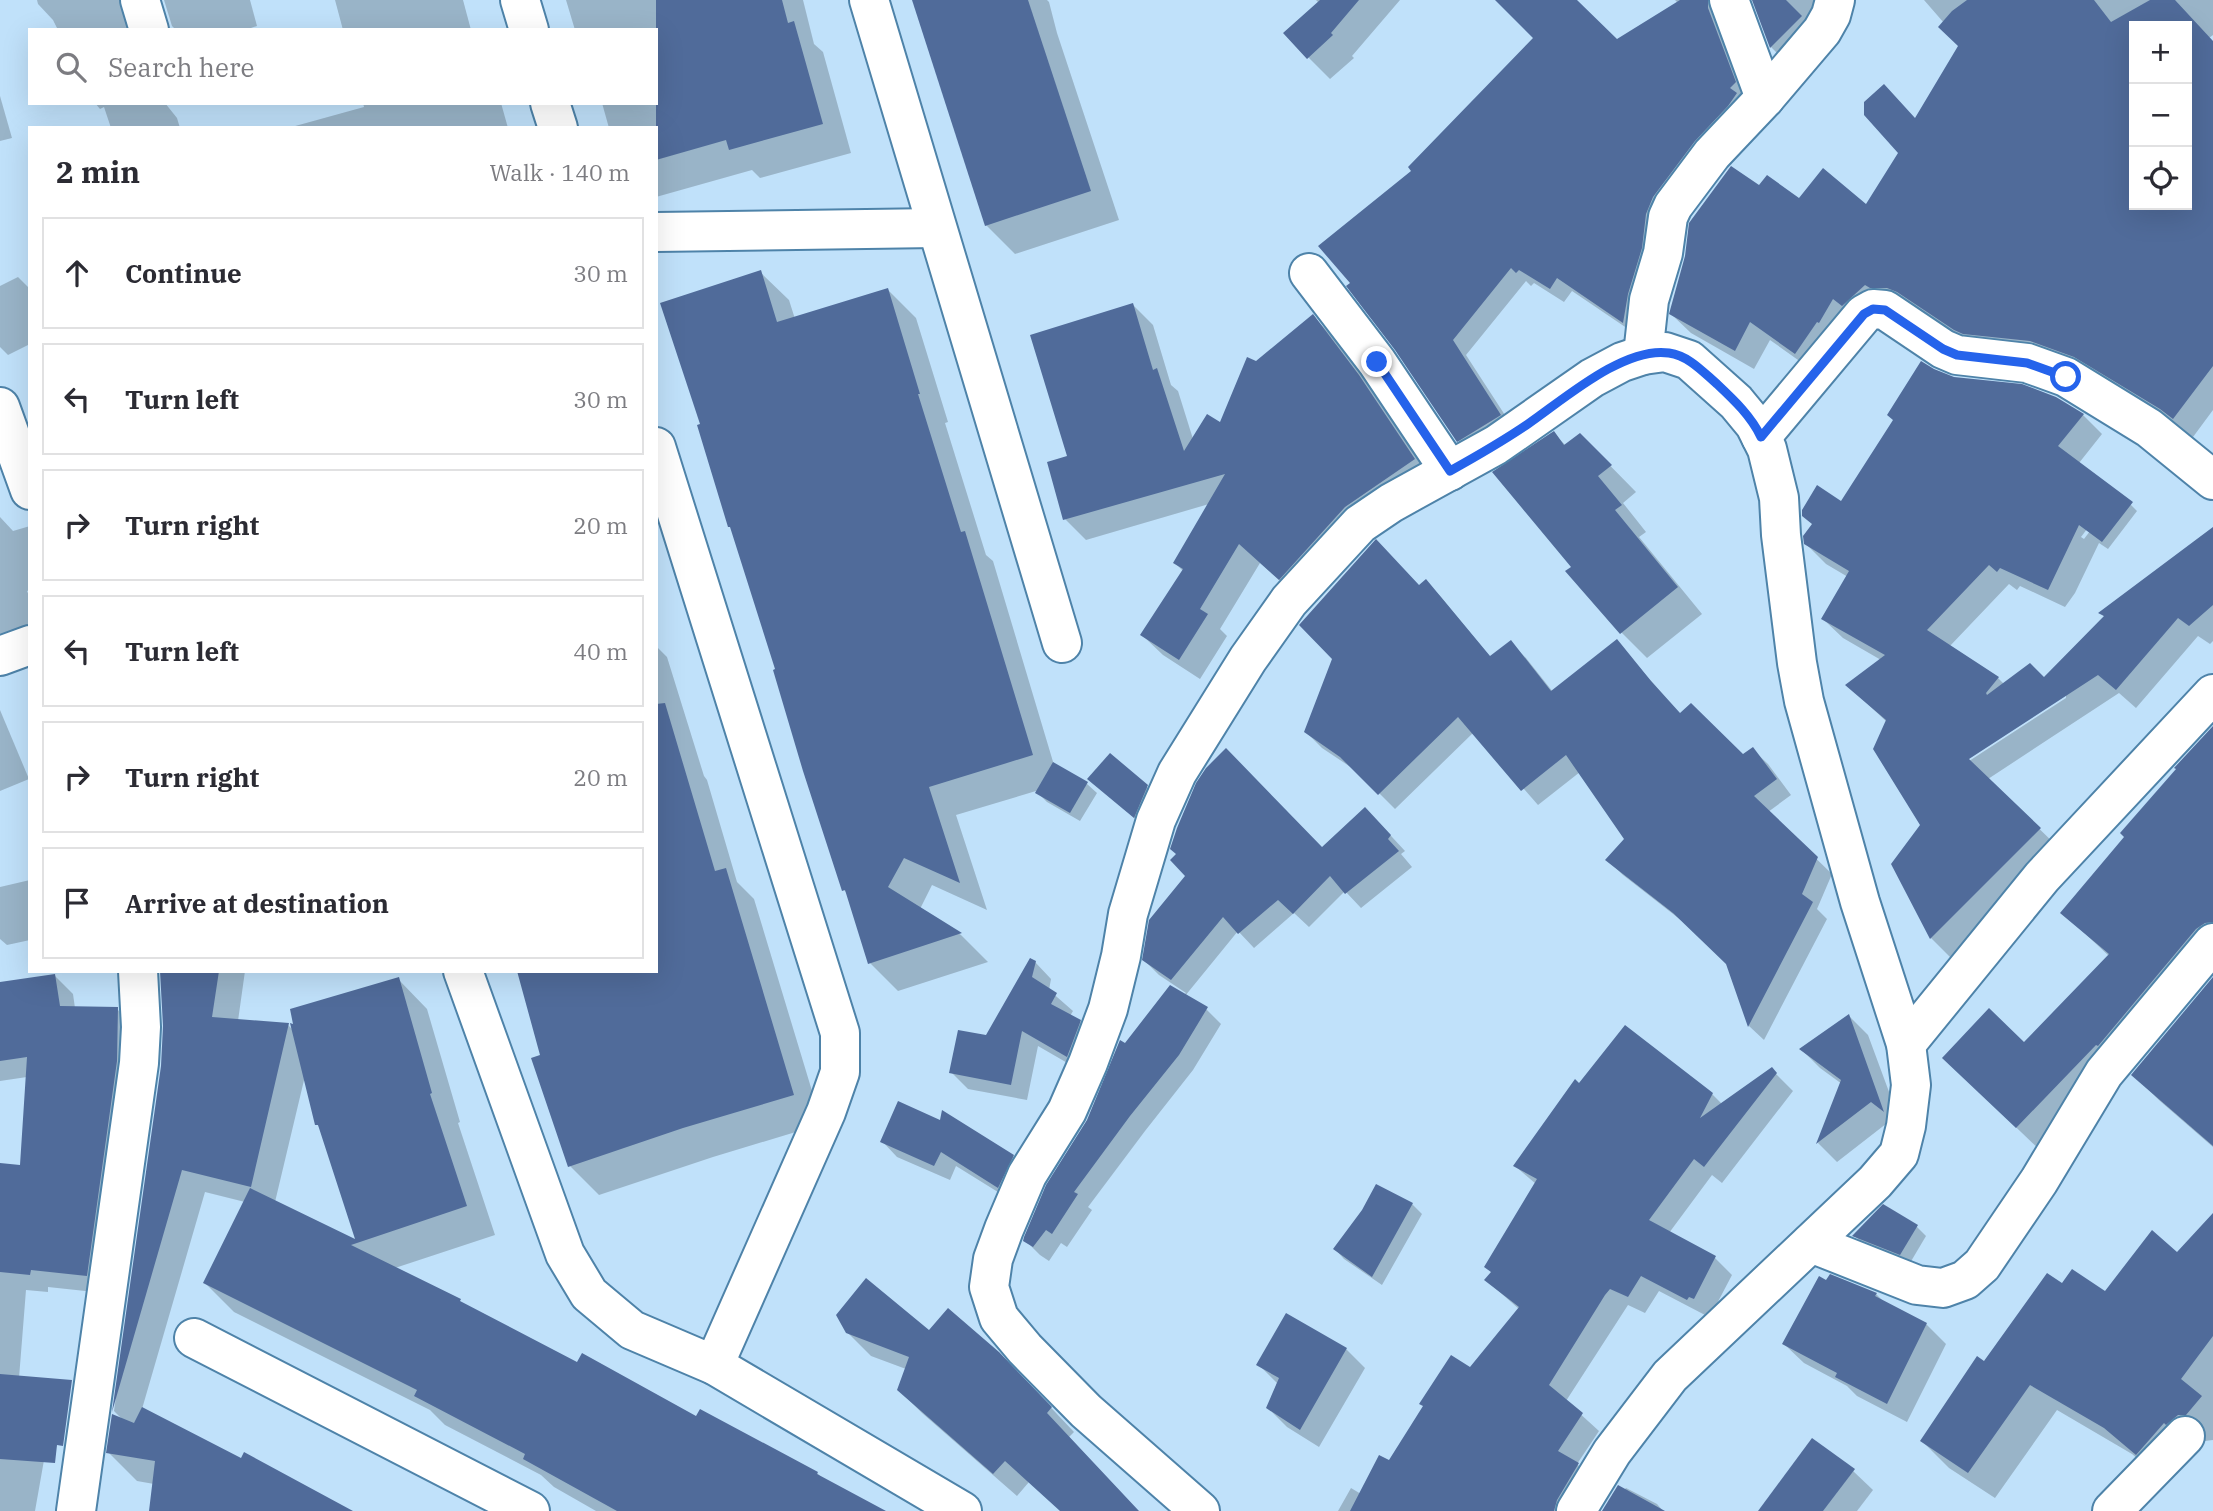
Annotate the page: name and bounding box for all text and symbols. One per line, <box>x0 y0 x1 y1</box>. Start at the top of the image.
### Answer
map controls <box>2129 21 2192 210</box>
button: + <box>2129 21 2192 84</box>
search box <box>28 28 658 105</box>
icon: search <box>52 48 90 86</box>
text: Search here <box>108 50 254 84</box>
button: − <box>2129 84 2192 147</box>
button: locate <box>2129 147 2192 210</box>
text: 2 min <box>56 152 140 191</box>
text: Walk · 140 m <box>489 157 630 187</box>
icon: ahead <box>58 254 96 292</box>
text: Continue <box>125 256 242 290</box>
text: 30 m <box>573 258 628 288</box>
route end <box>1361 346 1392 377</box>
route start <box>2050 361 2081 392</box>
icon: left <box>58 380 96 418</box>
text: Turn left <box>125 382 239 416</box>
text: 30 m <box>573 384 628 414</box>
icon: right <box>58 506 96 544</box>
text: Turn right <box>125 508 259 542</box>
text: 20 m <box>573 510 628 540</box>
icon: left <box>58 632 96 670</box>
text: Turn left <box>125 634 239 668</box>
text: 40 m <box>573 636 628 666</box>
icon: right <box>58 758 96 796</box>
text: Turn right <box>125 760 259 794</box>
text: 20 m <box>573 762 628 792</box>
icon: arrive <box>58 884 96 922</box>
text: Arrive at destination <box>125 886 389 920</box>

